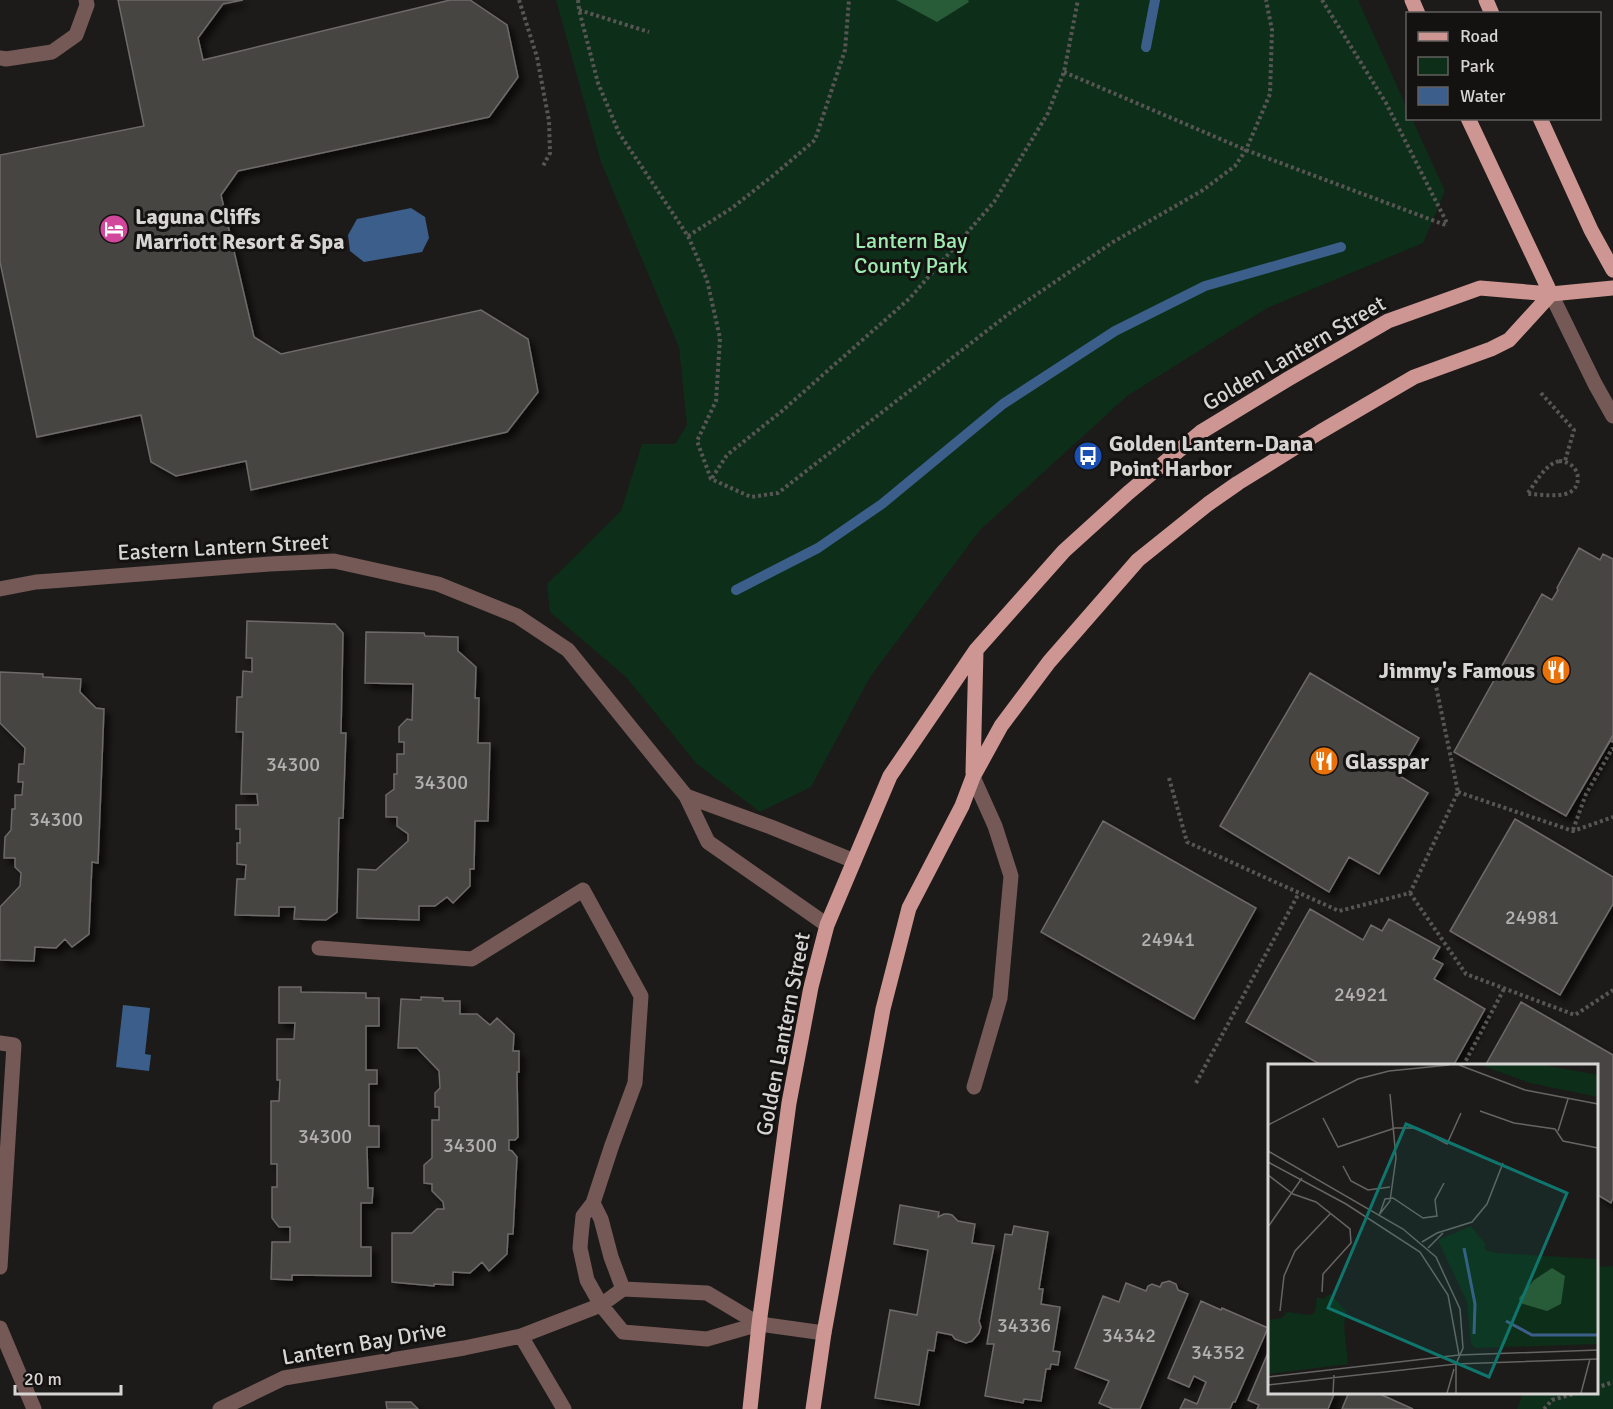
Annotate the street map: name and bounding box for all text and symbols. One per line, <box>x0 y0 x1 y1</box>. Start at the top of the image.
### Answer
legend <box>1406 12 1601 120</box>
text: Road <box>1460 25 1499 47</box>
text: Park <box>1460 55 1495 77</box>
text: Water <box>1460 85 1506 107</box>
place label: Laguna Cliffs Marriott Resort & Spa <box>135 203 344 255</box>
hotel icon: Laguna Cliffs Marriott Resort & Spa <box>98 213 130 245</box>
park label: Lantern Bay County Park <box>854 227 968 279</box>
street label: Golden Lantern Street <box>1198 290 1390 416</box>
place label: Golden Lantern-Dana Point Harbor <box>1109 430 1313 482</box>
bus stop icon: Golden Lantern-Dana Point Harbor <box>1072 440 1104 472</box>
street label: Eastern Lantern Street <box>117 528 330 566</box>
restaurant icon: Jimmy's Famous <box>1540 654 1572 686</box>
place label: Jimmy's Famous <box>1379 657 1535 684</box>
restaurant icon: Glasspar <box>1308 745 1340 777</box>
place label: Glasspar <box>1345 748 1429 775</box>
house number: 34300 <box>266 752 320 777</box>
house number: 34300 <box>414 770 468 795</box>
house number: 34300 <box>29 807 83 832</box>
house number: 24981 <box>1505 905 1559 930</box>
house number: 24941 <box>1141 927 1195 952</box>
street label: Golden Lantern Street <box>750 930 816 1138</box>
house number: 24921 <box>1334 982 1388 1007</box>
inset map <box>1268 1064 1598 1394</box>
house number: 34300 <box>298 1124 352 1149</box>
house number: 34300 <box>443 1133 497 1158</box>
house number: 34336 <box>997 1313 1051 1338</box>
street label: Lantern Bay Drive <box>280 1315 448 1371</box>
house number: 34342 <box>1102 1323 1156 1348</box>
house number: 34352 <box>1191 1340 1245 1365</box>
scale bar <box>15 1358 122 1396</box>
text: 20 m <box>24 1368 62 1390</box>

